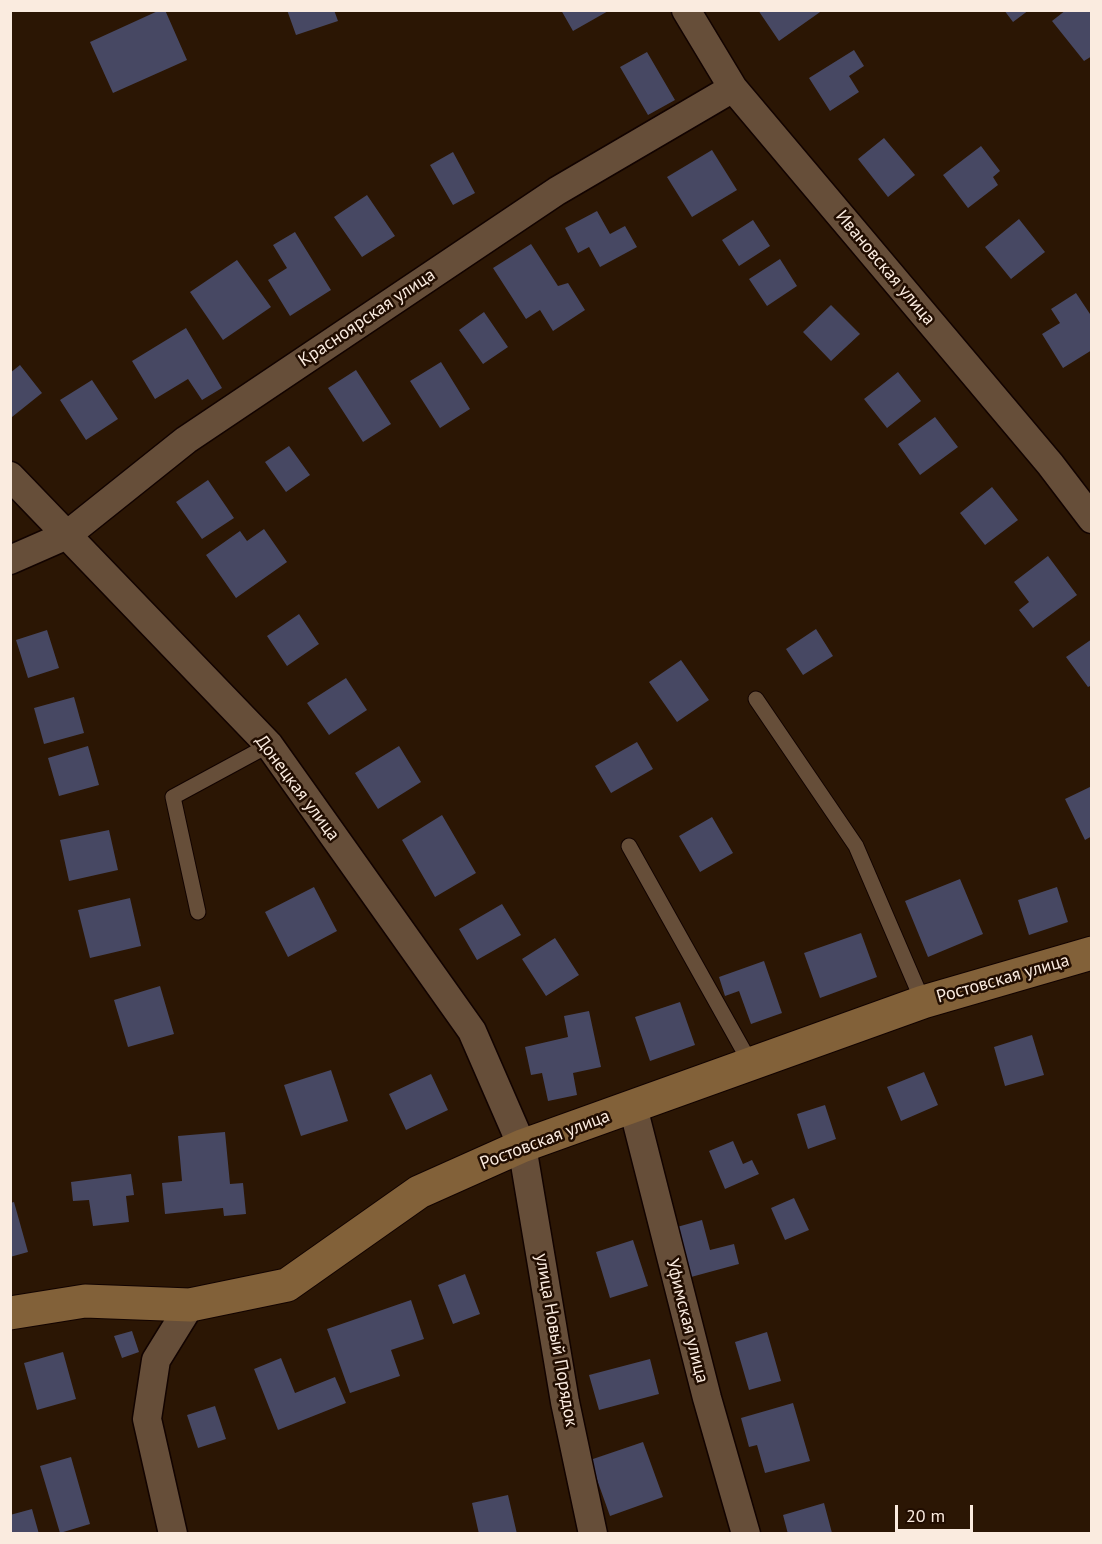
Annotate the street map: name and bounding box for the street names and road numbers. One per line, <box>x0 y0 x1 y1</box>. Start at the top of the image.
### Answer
street label: Ивановская улица <box>831 206 939 330</box>
street label: Красноярская улица <box>295 264 439 372</box>
street label: Донецкая улица <box>250 731 344 845</box>
street label: Ростовская улица <box>934 950 1072 1008</box>
street label: Ростовская улица <box>477 1105 613 1175</box>
street label: улица Новый Порядок <box>530 1252 582 1428</box>
street label: Уфимская улица <box>661 1257 713 1385</box>

